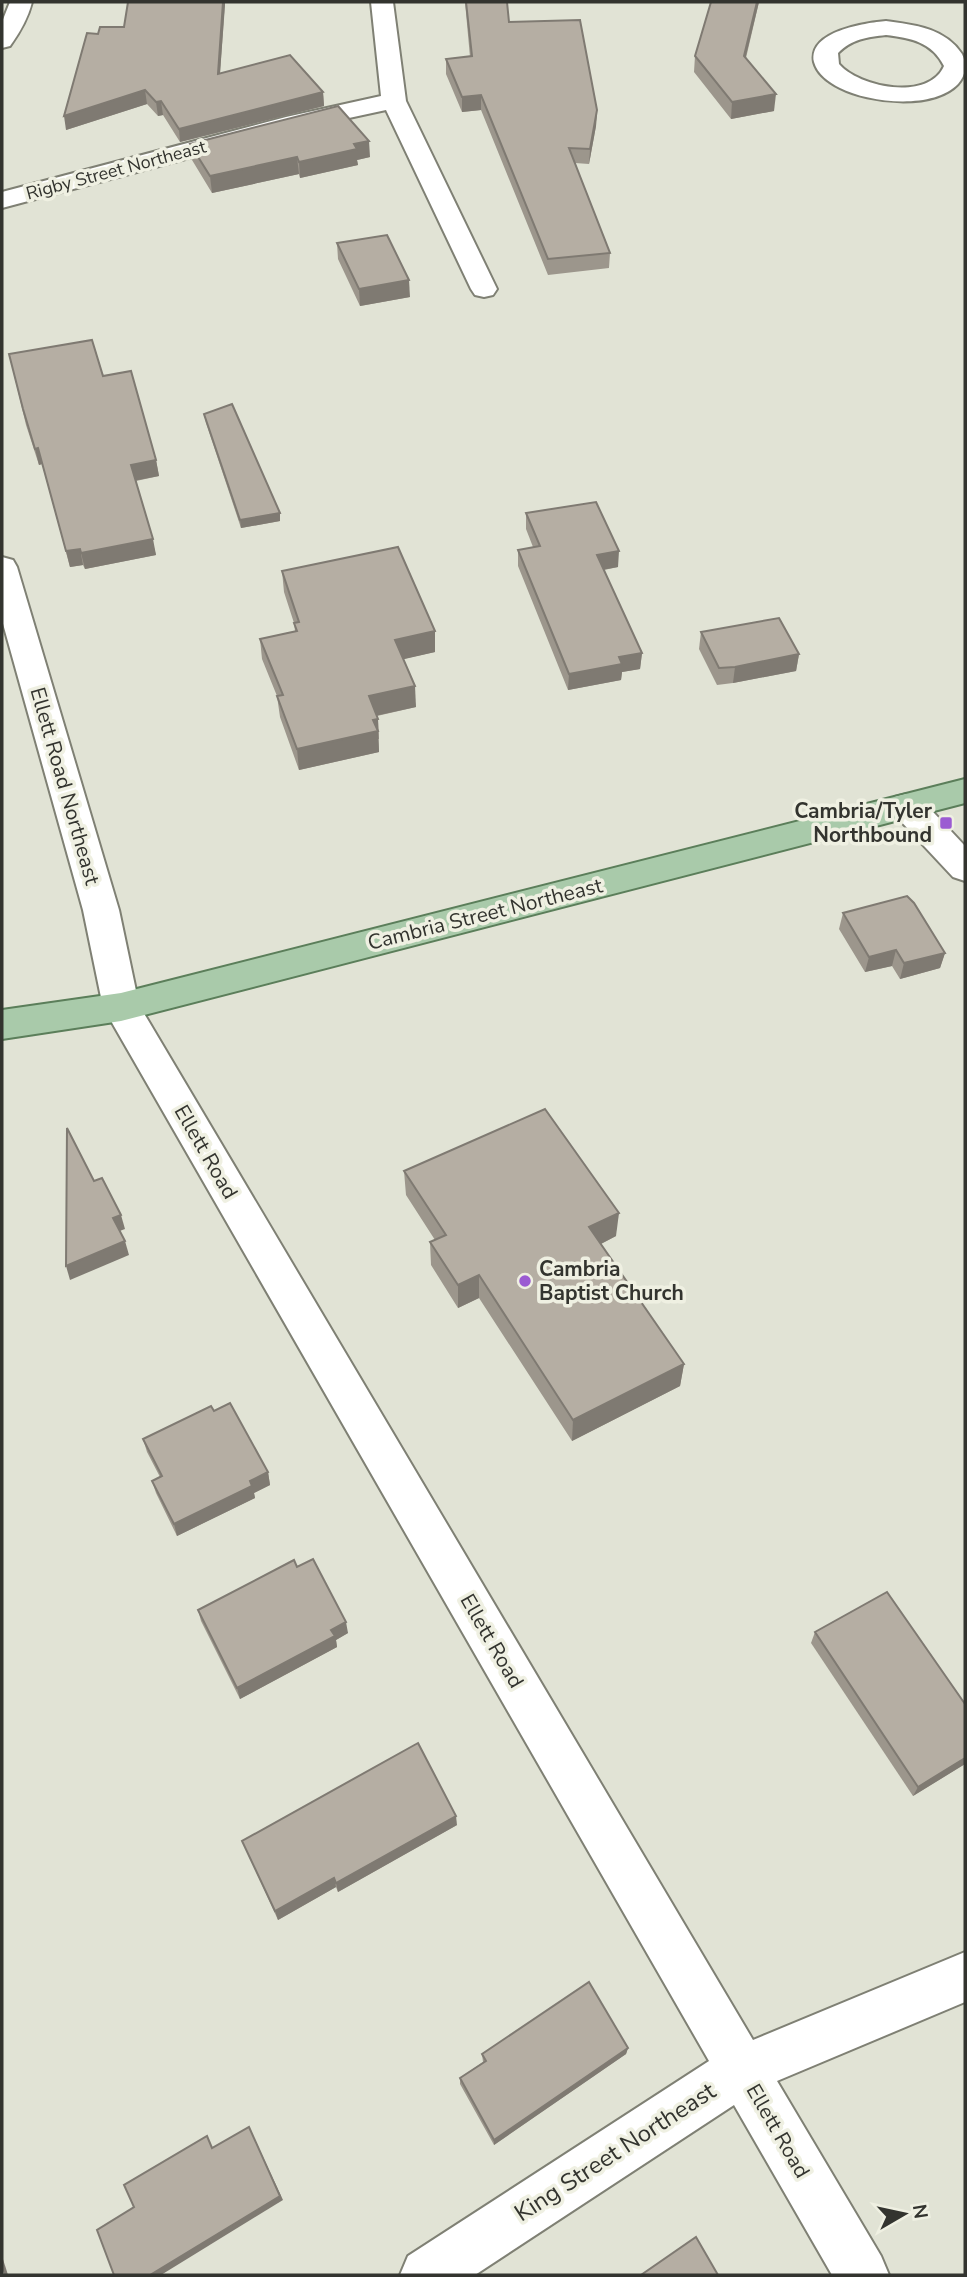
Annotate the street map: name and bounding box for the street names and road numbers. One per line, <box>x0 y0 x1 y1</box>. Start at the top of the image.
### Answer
street label: Rigby Street Northeast <box>23 134 209 206</box>
street label: Ellett Road Northeast <box>23 684 107 889</box>
street label: Cambria Street Northeast <box>365 871 606 957</box>
street label: Ellett Road <box>168 1100 244 1204</box>
street label: Ellett Road <box>454 1589 530 1693</box>
street label: King Street Northeast <box>508 2075 722 2229</box>
street label: Ellett Road <box>740 2079 816 2183</box>

